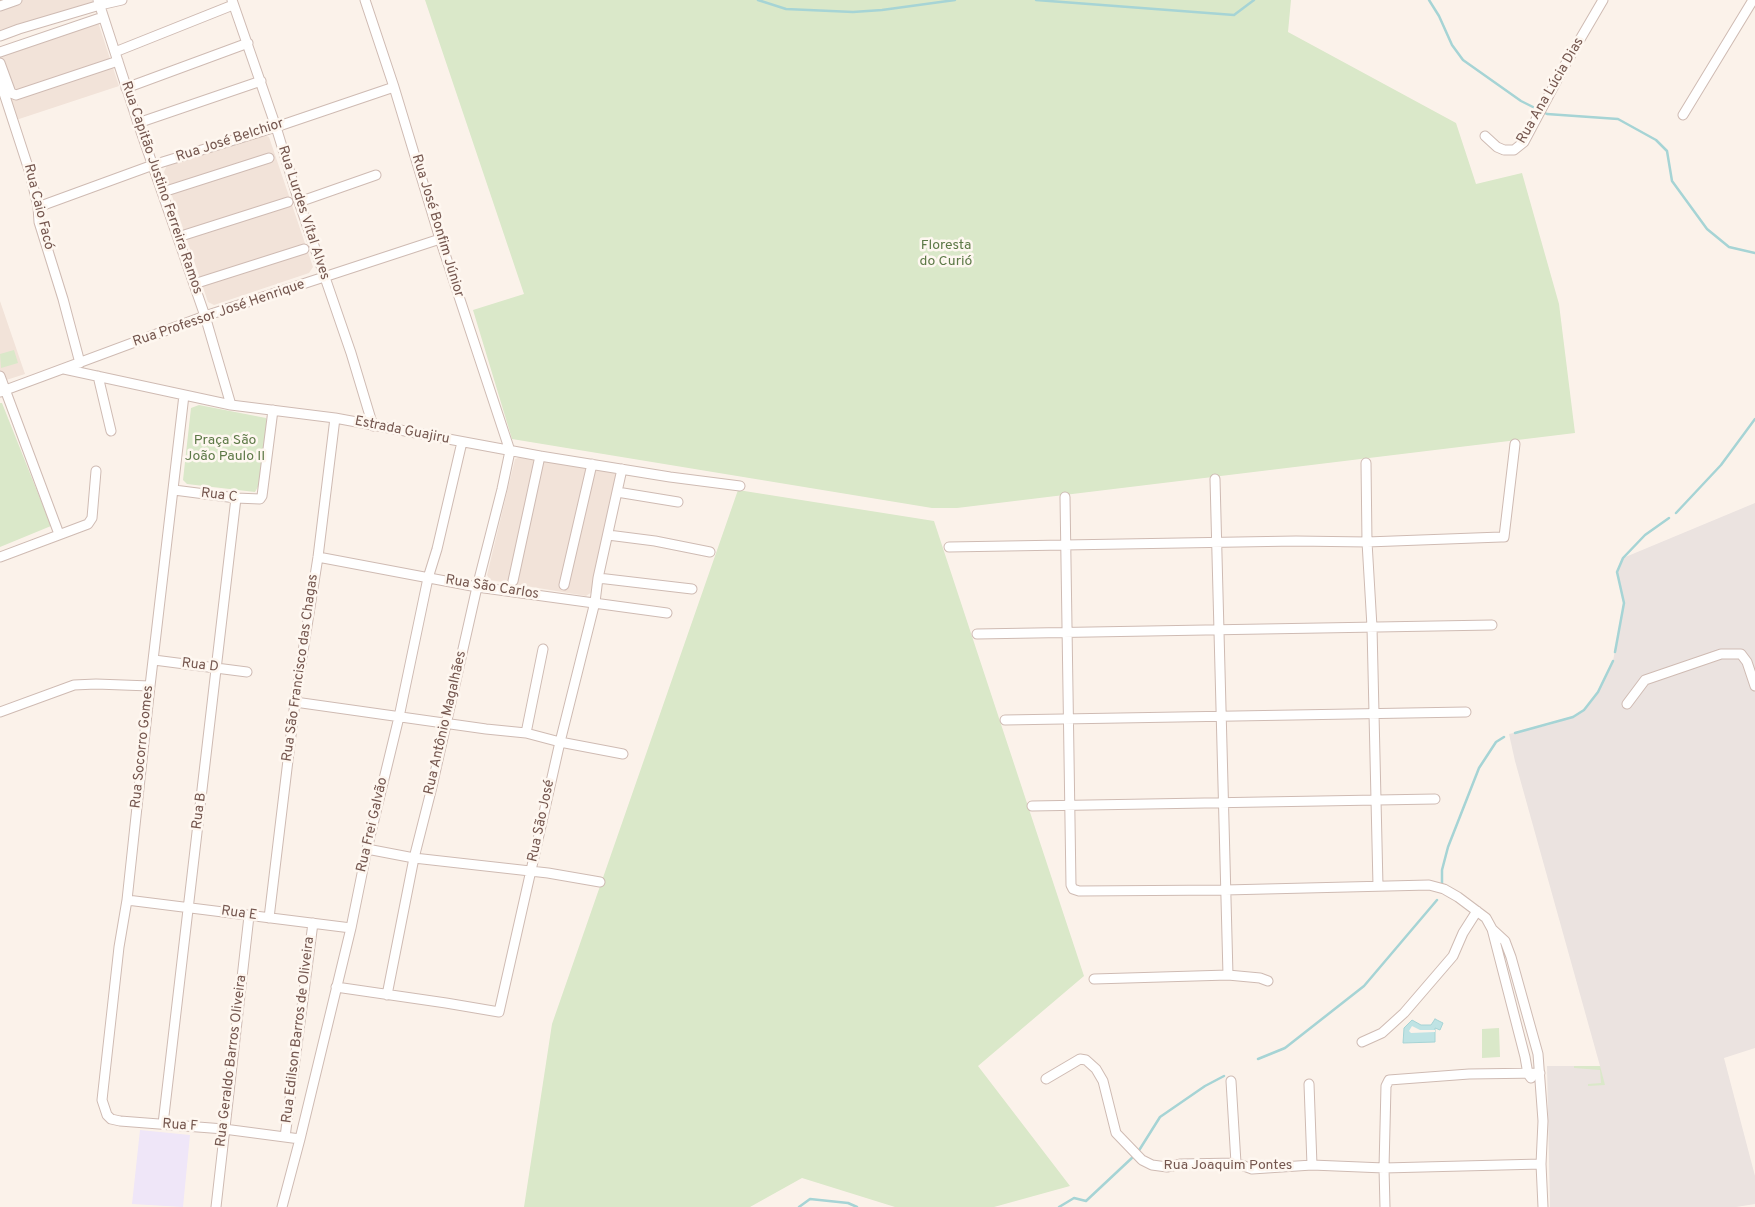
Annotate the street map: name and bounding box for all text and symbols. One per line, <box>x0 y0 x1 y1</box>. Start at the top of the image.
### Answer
street label: Rua Ana Lúcia Dias <box>1514 35 1588 147</box>
street label: Rua Capitão Justino Ferreira Ramos <box>117 79 205 297</box>
street label: Rua José Belchior <box>174 116 286 166</box>
street label: Rua Lurdes Vítal Alves <box>273 144 333 282</box>
street label: Rua José Bonfim Júnior <box>407 152 467 300</box>
street label: Rua Caio Facó <box>19 162 57 252</box>
park label: Floresta do Curió <box>920 238 972 270</box>
street label: Rua Professor José Henrique <box>131 277 307 351</box>
street label: Estrada Guajiru <box>353 414 451 448</box>
park label: Praça São João Paulo II <box>185 433 265 466</box>
street label: Rua C <box>200 485 238 507</box>
street label: Rua São Carlos <box>444 572 540 604</box>
street label: Rua São Francisco das Chagas <box>280 573 322 763</box>
street label: Rua Antônio Magalhães <box>421 649 471 797</box>
street label: Rua D <box>180 655 220 677</box>
street label: Rua Socorro Gomes <box>128 685 158 809</box>
street label: Rua Frei Galvão <box>354 776 392 874</box>
street label: Rua São José <box>525 778 559 864</box>
street label: Rua B <box>189 792 211 830</box>
street label: Rua E <box>220 903 258 925</box>
street label: Rua Edilson Barros de Oliveira <box>279 936 319 1124</box>
street label: Rua Geraldo Barros Oliveira <box>213 974 251 1148</box>
street label: Rua F <box>162 1116 198 1136</box>
street label: Rua Joaquim Pontes <box>1164 1158 1292 1174</box>

